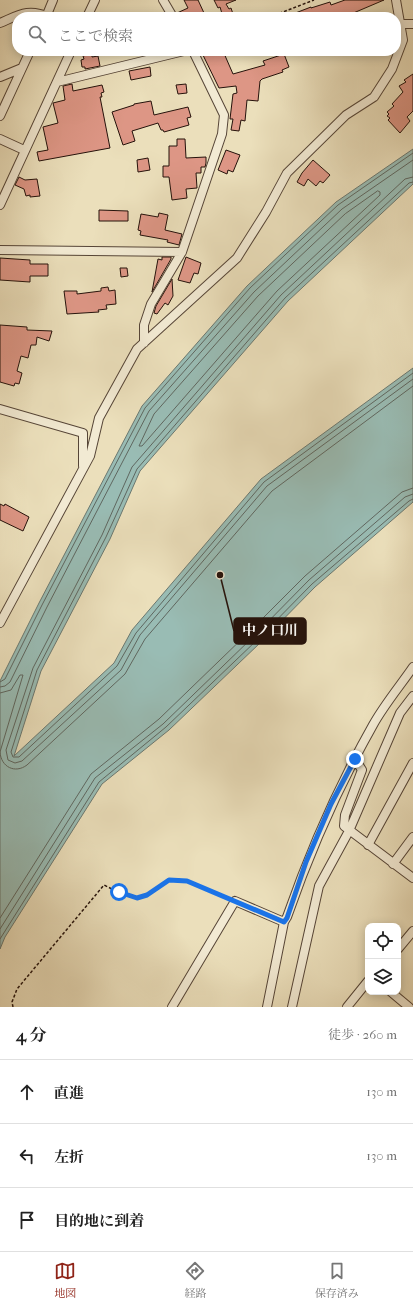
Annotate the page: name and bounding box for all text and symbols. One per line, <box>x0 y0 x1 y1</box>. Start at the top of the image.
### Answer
search box <box>12 12 401 56</box>
icon: search <box>26 23 48 45</box>
text: ここで検索 <box>58 27 133 45</box>
callout: 中ノ口川 <box>234 618 306 644</box>
text: 中ノ口川 <box>242 622 298 639</box>
route end <box>346 750 364 768</box>
route start <box>110 883 128 901</box>
map controls <box>365 923 401 995</box>
button: locate <box>365 923 401 959</box>
button: layers <box>365 959 401 995</box>
text: 4 分 <box>16 1025 47 1045</box>
text: 徒歩 · 260 m <box>328 1027 397 1042</box>
icon: ahead <box>16 1081 38 1103</box>
text: 直進 <box>54 1084 84 1102</box>
text: 130 m <box>366 1084 397 1099</box>
icon: left <box>16 1145 38 1167</box>
text: 左折 <box>54 1148 84 1166</box>
text: 130 m <box>366 1148 397 1163</box>
icon: arrive <box>16 1209 38 1231</box>
text: 目的地に到着 <box>54 1212 144 1230</box>
tab: 地図 <box>54 1260 76 1300</box>
tab: 経路 <box>184 1260 206 1300</box>
tab: 保存済み <box>315 1260 359 1300</box>

